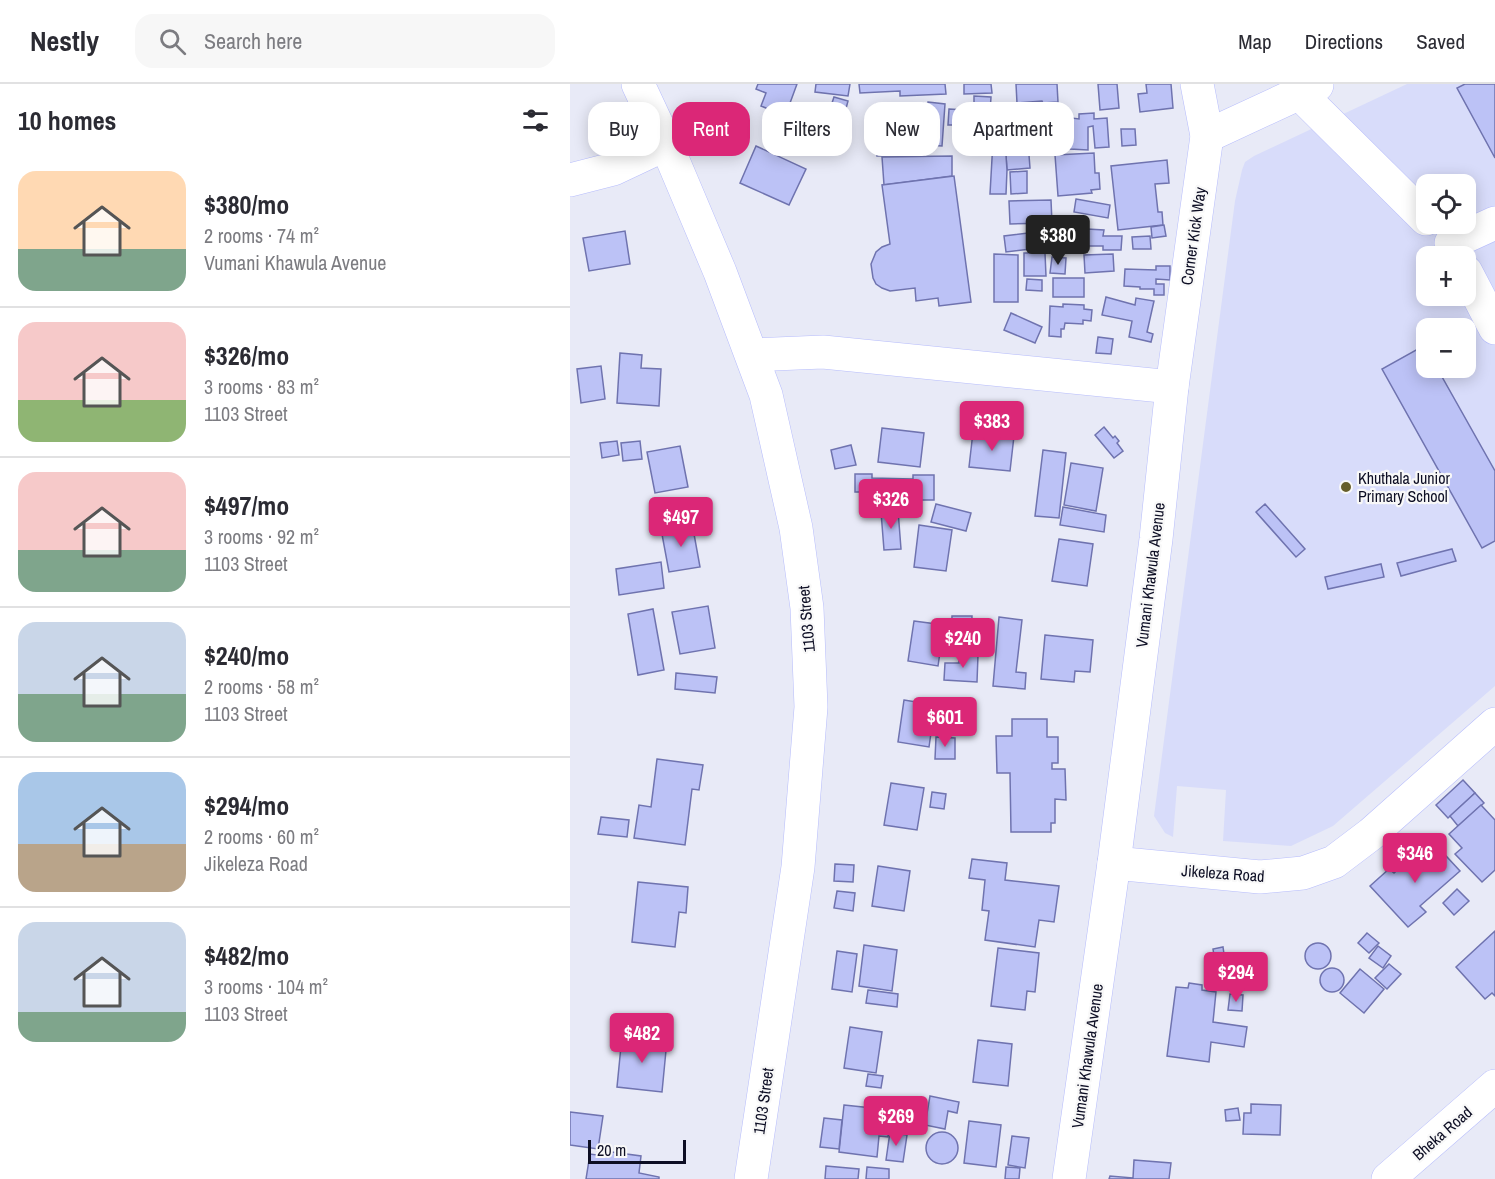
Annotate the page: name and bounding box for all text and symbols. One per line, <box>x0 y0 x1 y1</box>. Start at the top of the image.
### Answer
search box <box>135 14 555 68</box>
text: Nestly <box>30 22 99 60</box>
icon: search <box>156 25 189 58</box>
text: Search here <box>204 26 302 56</box>
text: Map <box>1238 27 1272 56</box>
text: Directions <box>1305 27 1383 56</box>
text: Saved <box>1416 27 1465 56</box>
chip: Buy <box>588 102 660 156</box>
chip: Rent <box>672 102 750 156</box>
chip: Filters <box>762 102 852 156</box>
chip: New <box>864 102 940 156</box>
chip: Apartment <box>952 102 1074 156</box>
text: 10 homes <box>18 103 116 138</box>
icon: filters <box>519 104 552 137</box>
map controls <box>1416 174 1476 378</box>
button: locate <box>1416 174 1476 234</box>
street label: Corner Kick Way <box>1175 185 1211 286</box>
text: $380/mo <box>204 187 289 222</box>
icon: home <box>66 195 138 267</box>
pin: $380 <box>1022 215 1094 266</box>
text: $380 <box>1040 221 1076 248</box>
text: 2 rooms · 74 m² <box>204 222 319 249</box>
button: + <box>1416 246 1476 306</box>
text: Vumani Khawula Avenue <box>204 249 386 276</box>
button: − <box>1416 318 1476 378</box>
text: $326/mo <box>204 338 289 373</box>
icon: home <box>66 346 138 418</box>
text: 3 rooms · 83 m² <box>204 373 319 400</box>
text: 1103 Street <box>204 400 288 427</box>
pin: $383 <box>956 401 1028 452</box>
text: $383 <box>974 407 1010 434</box>
place label: Khuthala Junior Primary School <box>1358 467 1451 507</box>
pin: $326 <box>855 479 927 530</box>
marker: Khuthala Junior Primary School <box>1339 480 1353 494</box>
text: $326 <box>873 485 909 512</box>
text: $497/mo <box>204 488 289 523</box>
icon: home <box>66 496 138 568</box>
pin: $497 <box>645 497 717 548</box>
street label: Vumani Khawula Avenue <box>1130 501 1170 649</box>
text: $497 <box>663 503 699 530</box>
text: 3 rooms · 92 m² <box>204 523 319 550</box>
text: 1103 Street <box>204 550 288 577</box>
street label: 1103 Street <box>792 584 820 653</box>
pin: $240 <box>927 618 999 669</box>
text: $240 <box>945 624 981 651</box>
text: $240/mo <box>204 638 289 673</box>
icon: home <box>66 646 138 718</box>
text: 2 rooms · 58 m² <box>204 673 319 700</box>
pin: $601 <box>909 697 981 748</box>
text: 1103 Street <box>204 700 288 727</box>
text: $601 <box>927 703 963 730</box>
text: $294/mo <box>204 788 289 823</box>
icon: home <box>66 796 138 868</box>
text: 2 rooms · 60 m² <box>204 823 319 850</box>
pin: $346 <box>1379 833 1451 884</box>
text: $346 <box>1397 839 1433 866</box>
text: Jikeleza Road <box>204 850 308 877</box>
street label: Jikeleza Road <box>1181 859 1265 887</box>
text: $482/mo <box>204 938 289 973</box>
icon: home <box>66 946 138 1018</box>
pin: $294 <box>1200 952 1272 1003</box>
text: $294 <box>1218 958 1254 985</box>
text: 3 rooms · 104 m² <box>204 973 328 1000</box>
street label: Vumani Khawula Avenue <box>1066 982 1108 1130</box>
text: 1103 Street <box>204 1000 288 1027</box>
pin: $482 <box>606 1013 678 1064</box>
text: $482 <box>624 1019 660 1046</box>
street label: 1103 Street <box>747 1066 779 1136</box>
pin: $269 <box>860 1096 932 1147</box>
street label: Bheka Road <box>1408 1101 1476 1165</box>
text: $269 <box>878 1102 914 1129</box>
scale bar <box>588 1137 686 1164</box>
text: 20 m <box>597 1139 626 1161</box>

